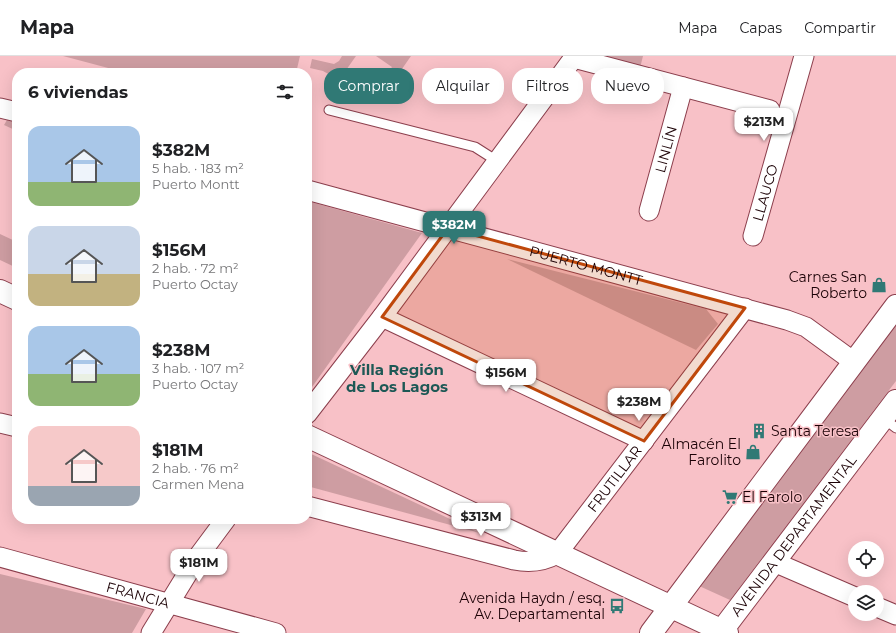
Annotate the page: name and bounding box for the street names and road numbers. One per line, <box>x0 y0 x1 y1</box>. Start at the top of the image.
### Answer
street label: LINLÍN <box>651 124 681 175</box>
street label: LLAUCO <box>749 162 782 223</box>
street label: PUERTO MONTT <box>527 242 645 289</box>
street label: FRUTILLAR <box>583 442 646 516</box>
street label: AVENIDA DEPARTAMENTAL <box>727 451 861 620</box>
street label: FRANCIA <box>104 578 172 612</box>

